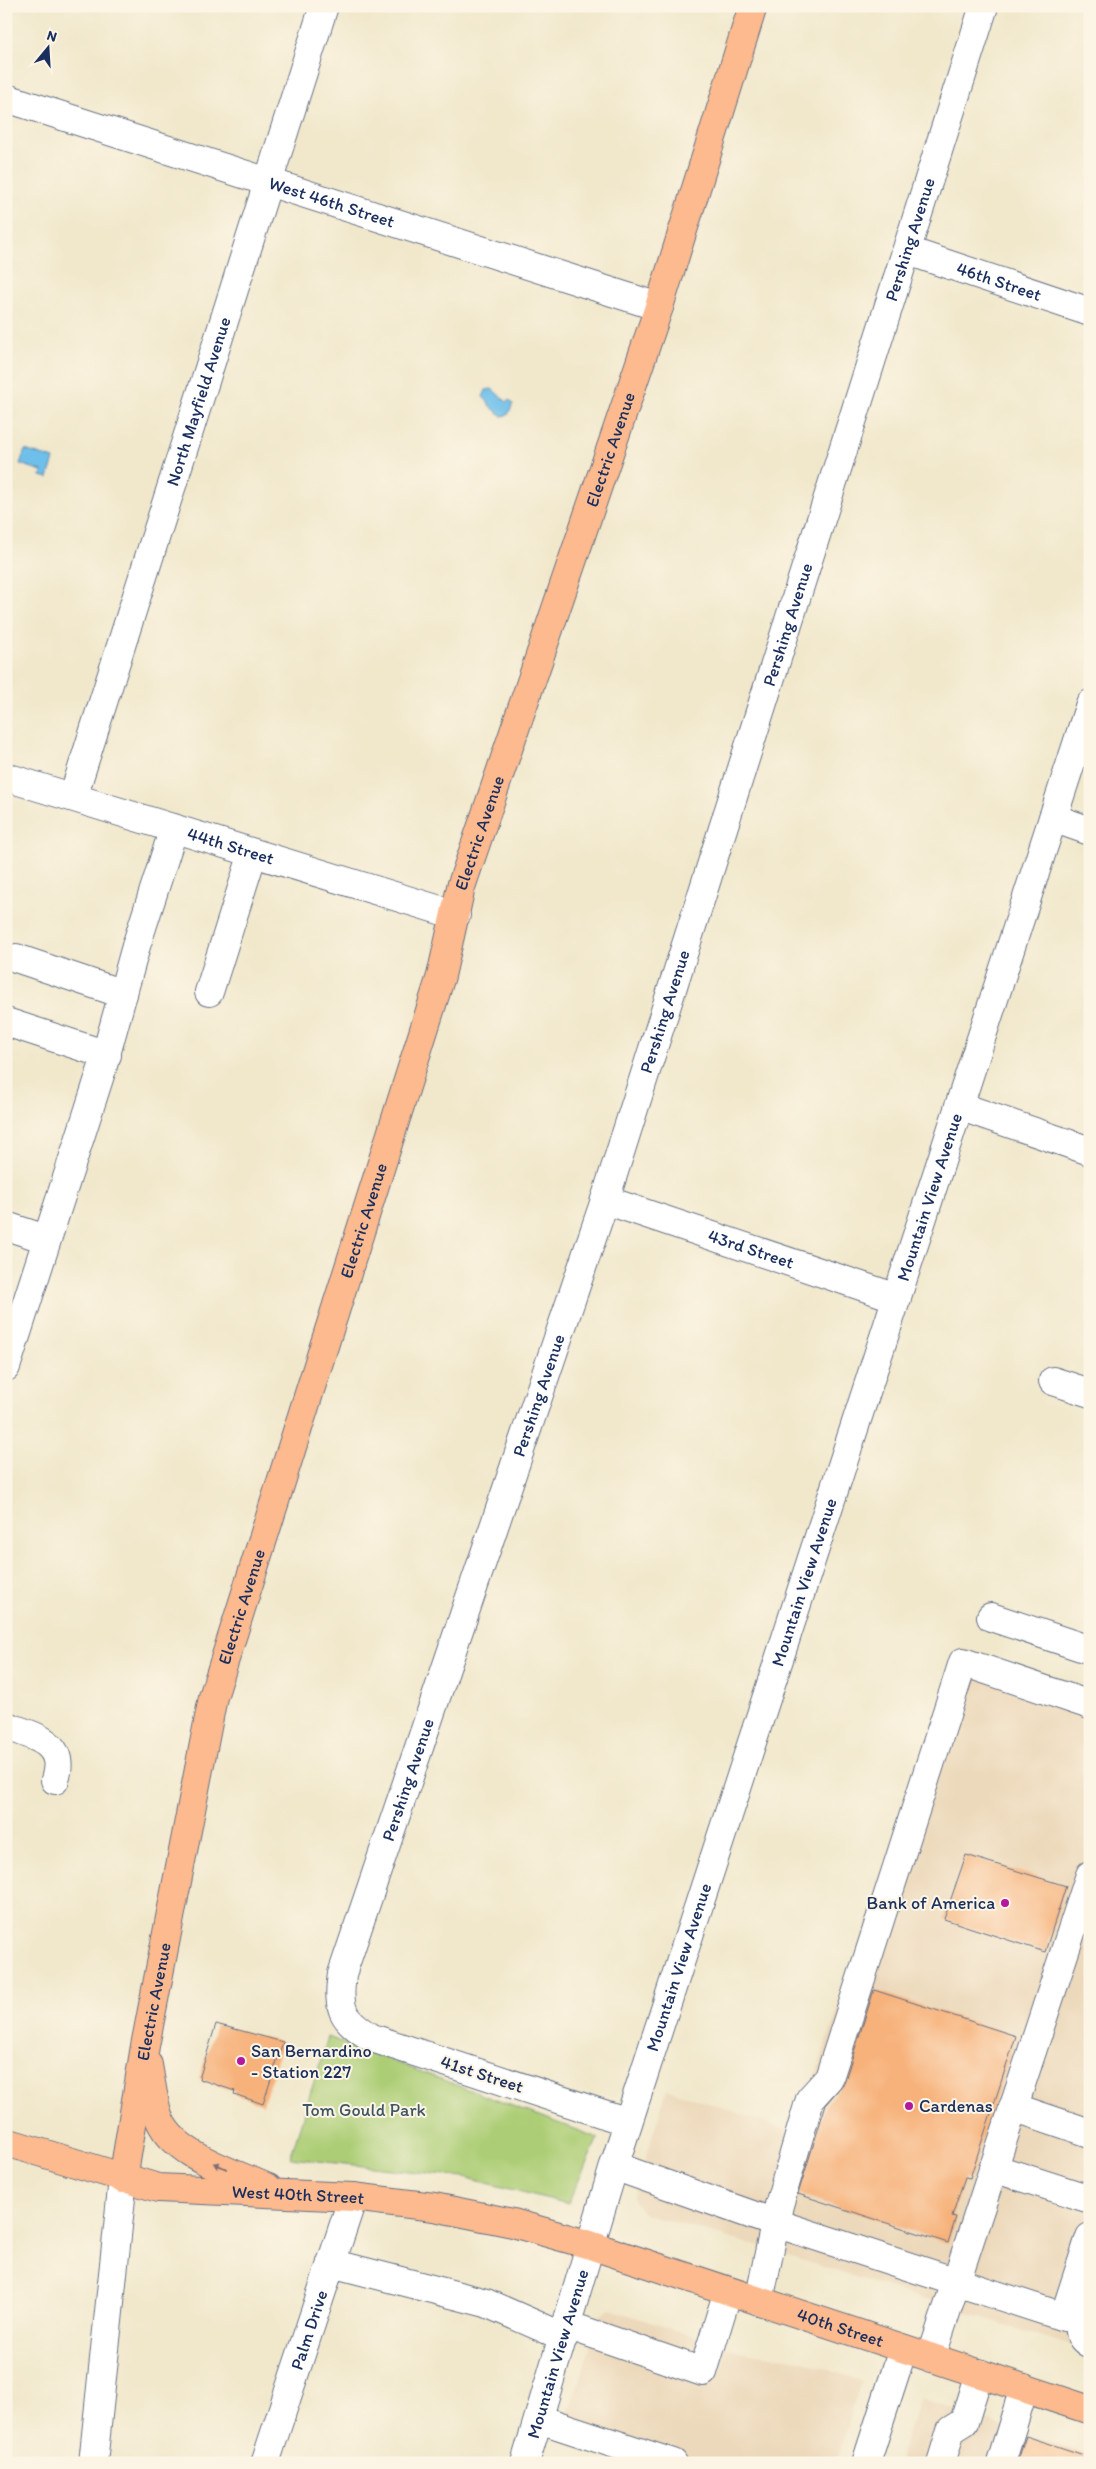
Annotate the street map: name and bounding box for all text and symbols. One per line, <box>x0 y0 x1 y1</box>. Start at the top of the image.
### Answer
north arrow <box>22 22 72 72</box>
text: N <box>45 27 59 46</box>
street label: West 46th Street <box>266 172 398 233</box>
street label: Pershing Avenue <box>880 175 940 304</box>
street label: 46th Street <box>954 257 1045 306</box>
street label: North Mayfield Avenue <box>161 314 236 489</box>
street label: Electric Avenue <box>581 389 640 510</box>
street label: Pershing Avenue <box>758 560 818 689</box>
street label: Electric Avenue <box>450 773 509 893</box>
street label: 44th Street <box>185 822 277 870</box>
street label: Pershing Avenue <box>635 947 695 1076</box>
street label: Mountain View Avenue <box>892 1110 967 1284</box>
street label: Electric Avenue <box>335 1160 392 1281</box>
street label: 43rd Street <box>705 1224 797 1274</box>
street label: Pershing Avenue <box>508 1331 570 1460</box>
street label: Mountain View Avenue <box>766 1495 842 1669</box>
street label: Electric Avenue <box>213 1546 270 1667</box>
street label: Pershing Avenue <box>377 1715 439 1844</box>
street label: Mountain View Avenue <box>641 1880 716 2054</box>
place label: Bank of America <box>867 1892 995 1914</box>
marker: Bank of America <box>999 1897 1011 1909</box>
street label: Electric Avenue <box>132 1941 176 2062</box>
place label: San Bernardino - Station 227 <box>251 2040 372 2083</box>
street label: 41st Street <box>438 2050 526 2098</box>
marker: San Bernardino - Station 227 <box>235 2055 247 2067</box>
place label: Cardenas <box>919 2095 993 2117</box>
park label: Tom Gould Park <box>302 2099 426 2121</box>
marker: Cardenas <box>903 2100 915 2112</box>
one-way arrow <box>213 2162 227 2170</box>
street label: West 40th Street <box>231 2180 366 2209</box>
street label: Mountain View Avenue <box>522 2266 593 2441</box>
street label: Palm Drive <box>285 2287 332 2373</box>
street label: 40th Street <box>794 2303 887 2352</box>

